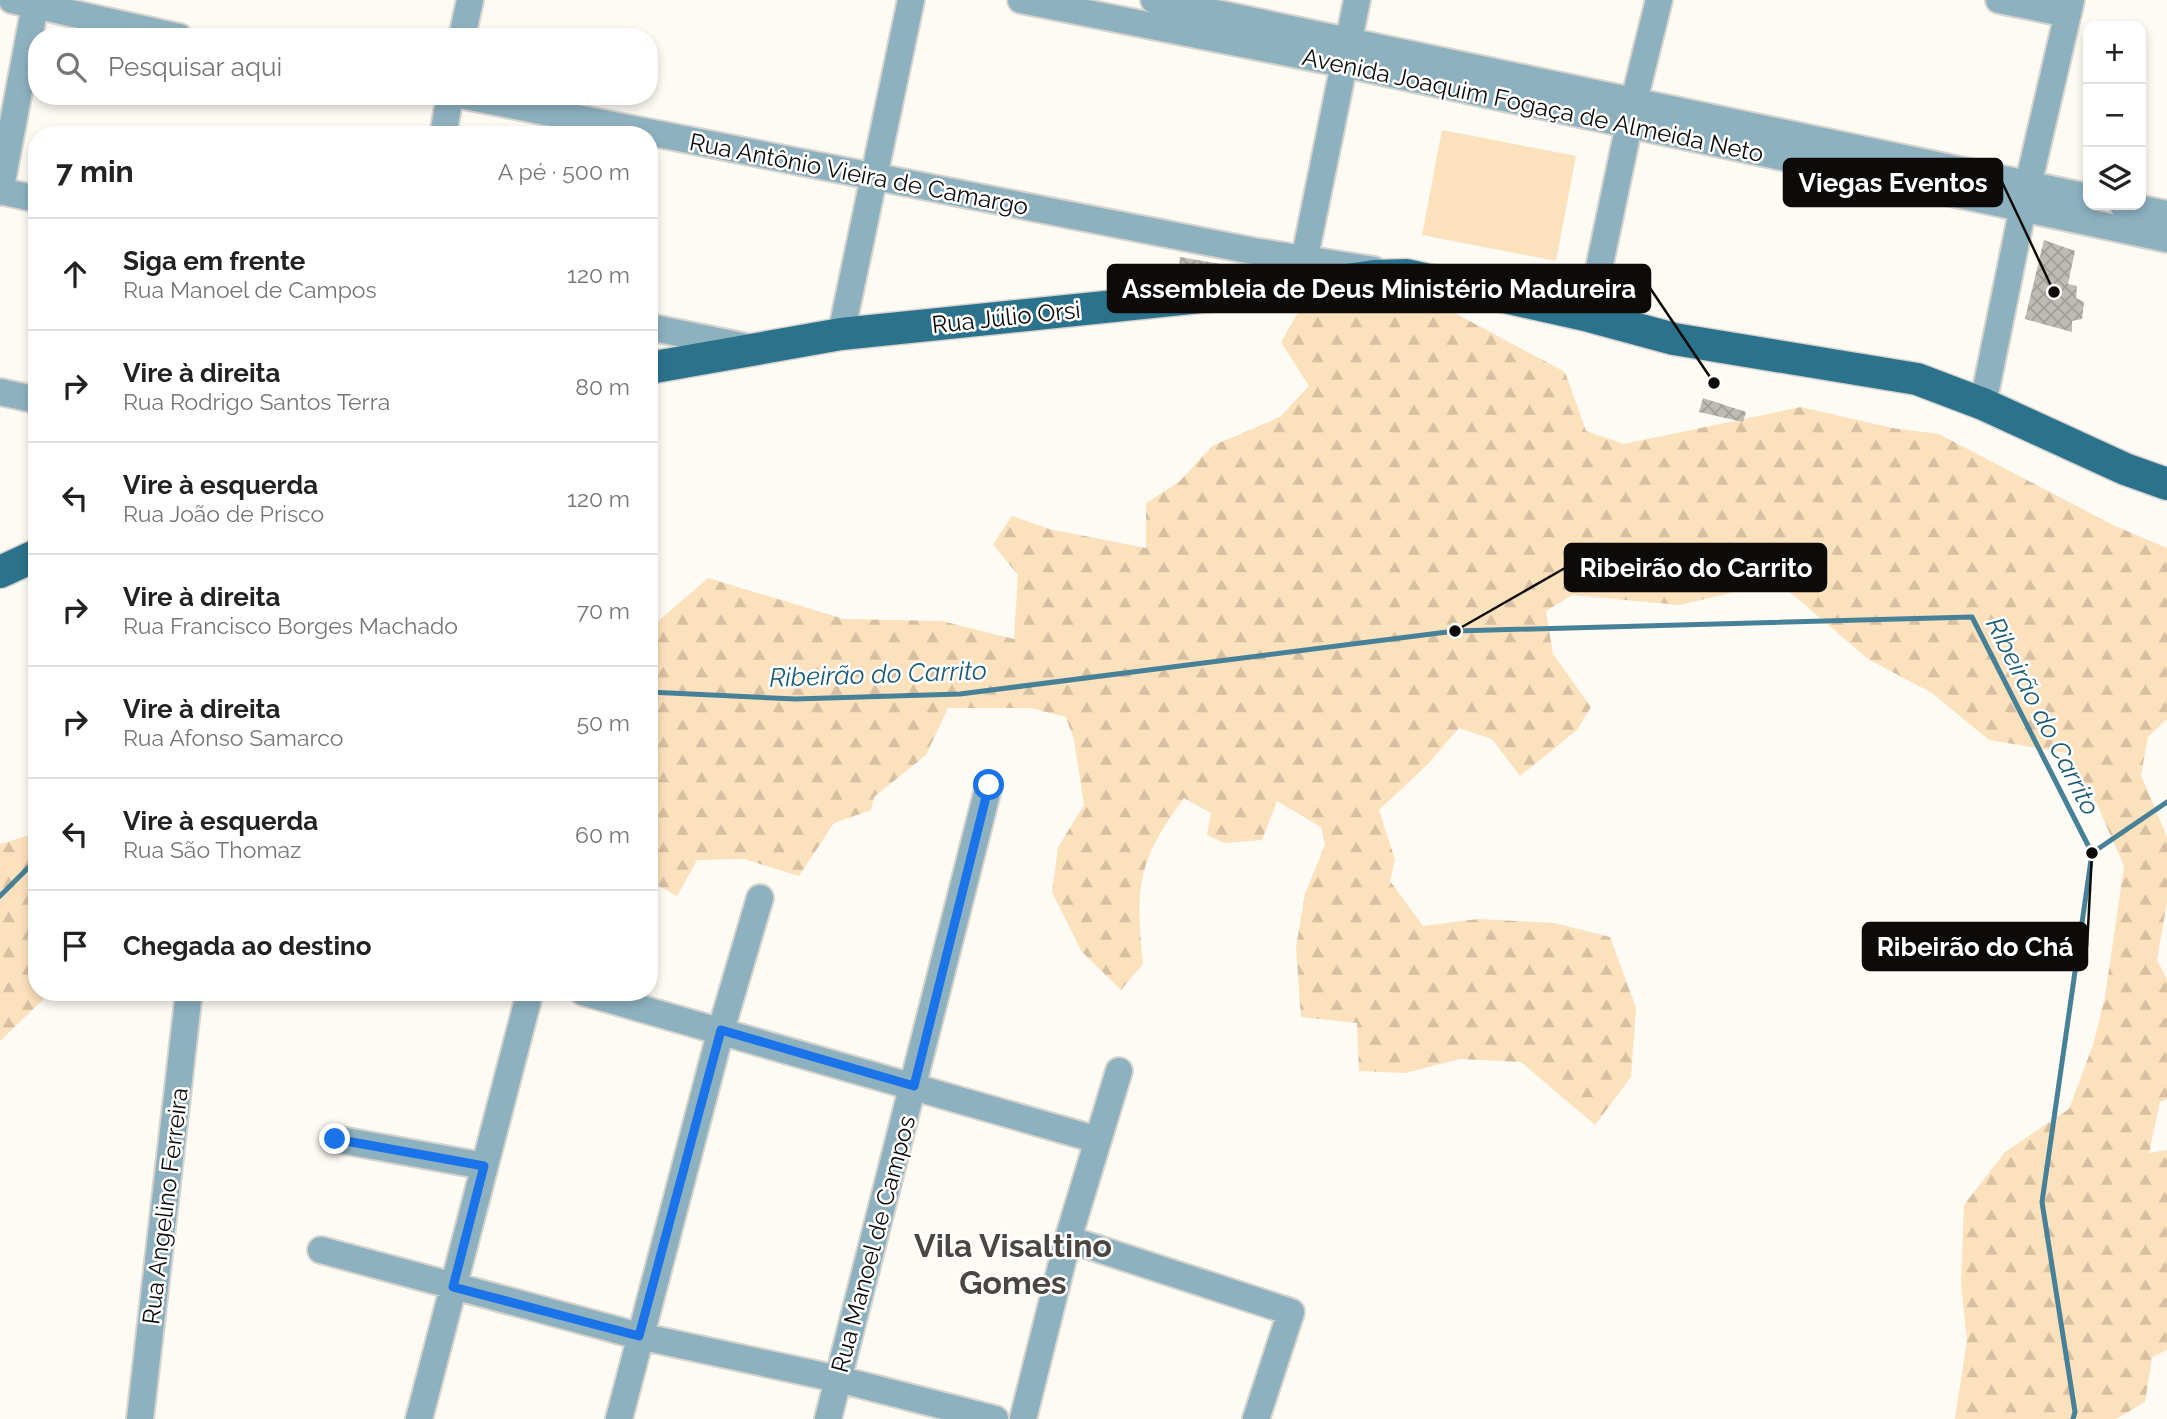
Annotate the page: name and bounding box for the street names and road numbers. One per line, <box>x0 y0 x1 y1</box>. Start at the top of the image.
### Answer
street label: Avenida Joaquim Fogaça de Almeida Neto <box>1300 42 1766 168</box>
street label: Rua Antônio Vieira de Camargo <box>687 127 1031 221</box>
street label: Rua Júlio Orsi <box>930 295 1082 339</box>
street label: Rua Angelino Ferreira <box>136 1086 194 1326</box>
street label: Rua Manoel de Campos <box>825 1112 921 1376</box>

